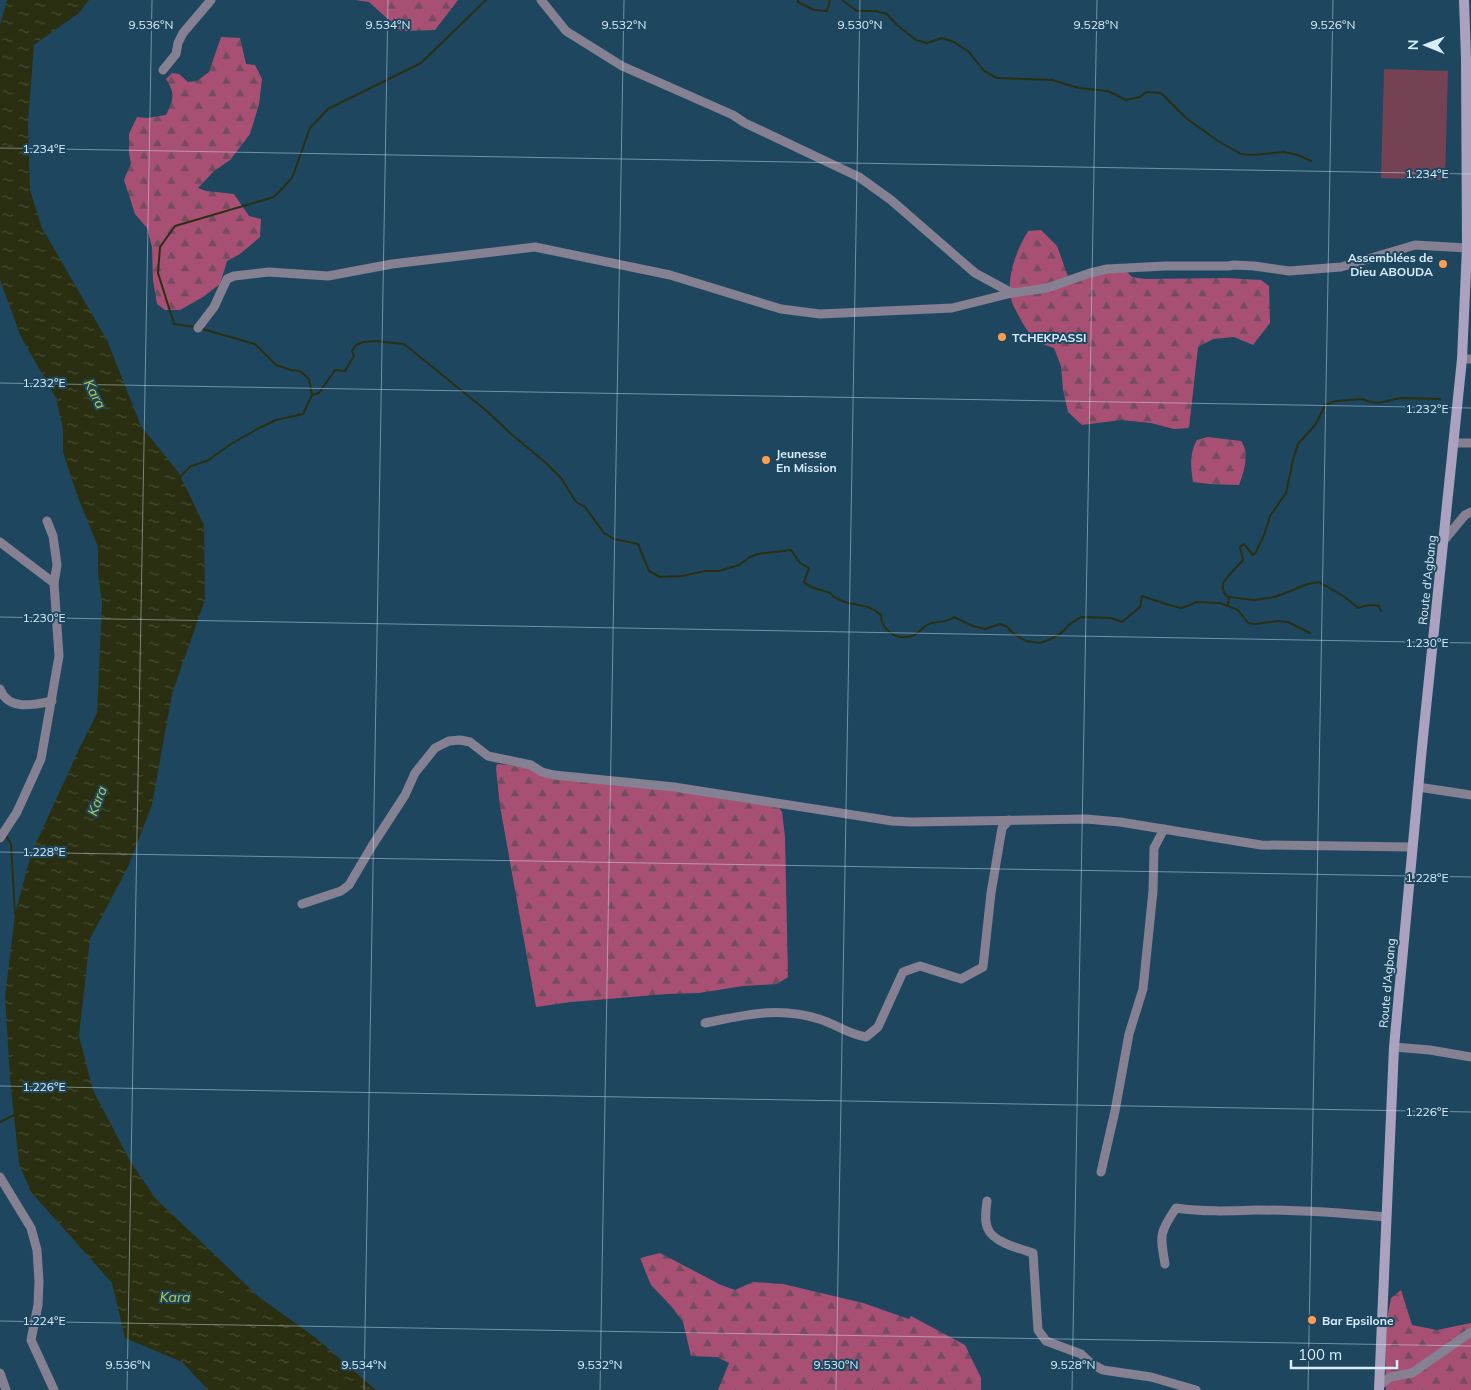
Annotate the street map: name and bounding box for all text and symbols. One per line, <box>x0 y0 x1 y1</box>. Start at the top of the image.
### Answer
text: 9.536°N <box>129 17 173 32</box>
text: 9.534°N <box>366 17 410 32</box>
text: 9.532°N <box>602 17 646 32</box>
text: 9.530°N <box>838 17 882 32</box>
text: 9.528°N <box>1074 17 1118 32</box>
text: 9.526°N <box>1311 17 1355 32</box>
north arrow <box>1401 20 1451 70</box>
text: N <box>1404 39 1422 50</box>
text: 1.234°E <box>22 141 66 156</box>
text: 1.234°E <box>1405 166 1449 181</box>
place label: Assemblées de Dieu ABOUDA <box>1348 250 1433 279</box>
marker: Assemblées de Dieu ABOUDA <box>1437 258 1449 270</box>
place label: TCHEKPASSI <box>1012 330 1086 345</box>
marker: TCHEKPASSI <box>996 331 1008 343</box>
text: 1.232°E <box>22 375 66 390</box>
water label: Kara <box>80 376 110 412</box>
text: 1.232°E <box>1405 401 1449 416</box>
place label: Jeunesse En Mission <box>776 446 837 475</box>
marker: Jeunesse En Mission <box>760 454 772 466</box>
street label: Route d'Agbang <box>1415 534 1439 626</box>
text: 1.230°E <box>22 610 66 625</box>
text: 1.230°E <box>1405 635 1449 650</box>
water label: Kara <box>83 783 111 819</box>
text: 1.228°E <box>22 844 66 859</box>
text: 1.228°E <box>1405 870 1449 885</box>
street label: Route d'Agbang <box>1376 937 1398 1029</box>
text: 1.226°E <box>22 1079 66 1094</box>
text: 1.226°E <box>1405 1104 1449 1119</box>
water label: Kara <box>160 1288 190 1306</box>
text: 1.224°E <box>22 1313 66 1328</box>
place label: Bar Epsilone <box>1322 1313 1394 1328</box>
marker: Bar Epsilone <box>1306 1314 1318 1326</box>
scale bar <box>1291 1338 1397 1370</box>
text: 100 m <box>1298 1345 1342 1364</box>
text: 9.536°N <box>106 1357 150 1372</box>
text: 9.534°N <box>342 1357 386 1372</box>
text: 9.532°N <box>578 1357 622 1372</box>
text: 9.530°N <box>814 1357 858 1372</box>
text: 9.528°N <box>1051 1357 1095 1372</box>

